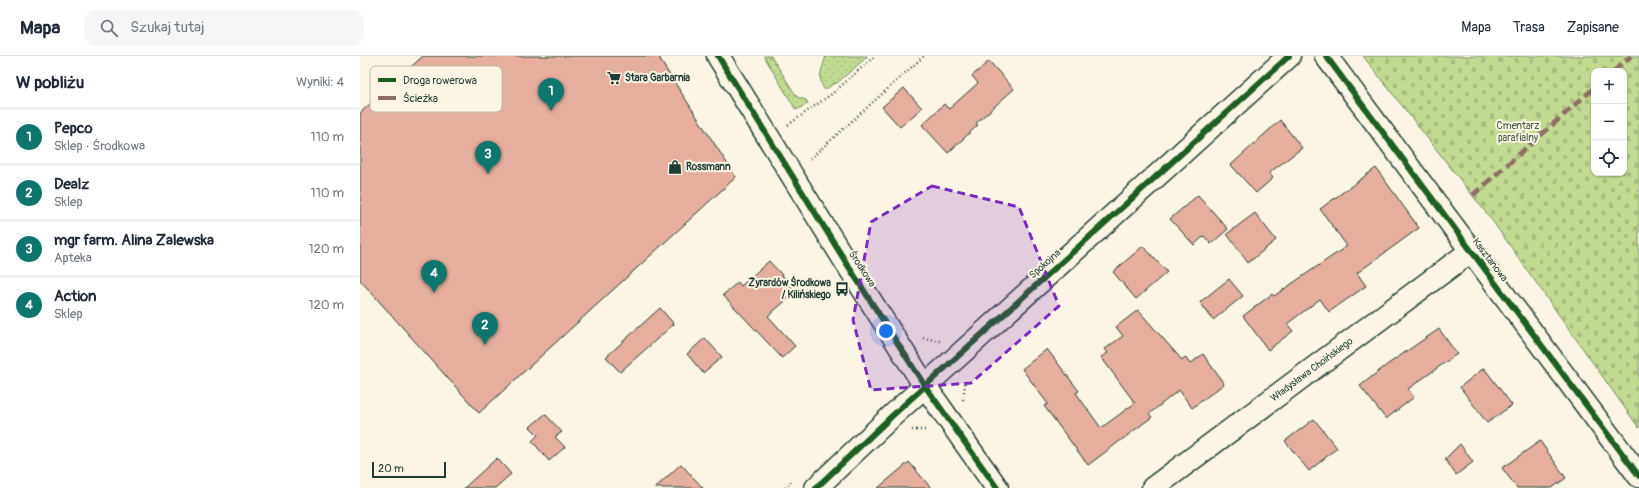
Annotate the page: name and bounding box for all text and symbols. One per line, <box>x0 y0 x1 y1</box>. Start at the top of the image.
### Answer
search box <box>84 10 364 46</box>
text: Mapa <box>20 16 60 40</box>
icon: search <box>98 17 120 39</box>
text: Szukaj tutaj <box>130 18 204 37</box>
text: Mapa <box>1461 19 1491 36</box>
text: Trasa <box>1513 19 1545 36</box>
text: Zapisane <box>1567 19 1619 36</box>
legend <box>370 66 502 112</box>
map controls <box>1591 68 1627 176</box>
button: + <box>1591 68 1627 104</box>
supermarket icon: Stara Garbarnia <box>606 70 622 86</box>
text: W pobliżu <box>16 72 84 93</box>
place label: Stara Garbarnia <box>625 72 690 84</box>
text: Wyniki: 4 <box>296 74 344 90</box>
text: Droga rowerowa <box>403 74 477 87</box>
pin: 1 <box>538 78 564 111</box>
text: Ścieżka <box>403 92 438 105</box>
button: − <box>1591 104 1627 140</box>
text: Pepco <box>54 119 92 138</box>
park label: Cmentarz parafialny <box>1497 120 1539 144</box>
text: 1 <box>26 129 32 145</box>
text: 110 m <box>311 129 344 145</box>
text: Sklep · Środkowa <box>54 138 145 154</box>
button: locate <box>1591 140 1627 176</box>
pin: 3 <box>475 141 501 174</box>
shop icon: Rossmann <box>667 159 683 175</box>
place label: Rossmann <box>686 161 731 173</box>
text: Dealz <box>54 175 89 194</box>
text: 2 <box>25 185 33 201</box>
text: 110 m <box>311 185 344 201</box>
text: Sklep <box>54 194 83 210</box>
text: mgr farm. Alina Zalewska <box>54 231 214 250</box>
street label: Kasztanowa <box>1470 236 1510 284</box>
text: 3 <box>25 241 33 257</box>
text: 120 m <box>308 241 344 257</box>
street label: Spokojna <box>1027 247 1063 281</box>
street label: Środkowa <box>846 248 879 289</box>
text: Apteka <box>54 250 92 266</box>
pin: 4 <box>421 260 447 293</box>
place label: Żyrardów Środkowa / Kilińskiego <box>748 275 832 301</box>
bus stop icon: Żyrardów Środkowa / Kilińskiego <box>834 281 850 297</box>
text: Action <box>54 287 96 306</box>
text: 4 <box>25 297 33 313</box>
text: 120 m <box>308 297 344 313</box>
text: Sklep <box>54 306 83 322</box>
pin: 2 <box>472 312 498 345</box>
your location <box>876 321 896 341</box>
street label: Władysława Choińskiego <box>1268 335 1356 404</box>
scale bar <box>372 460 446 479</box>
text: 20 m <box>378 462 404 475</box>

